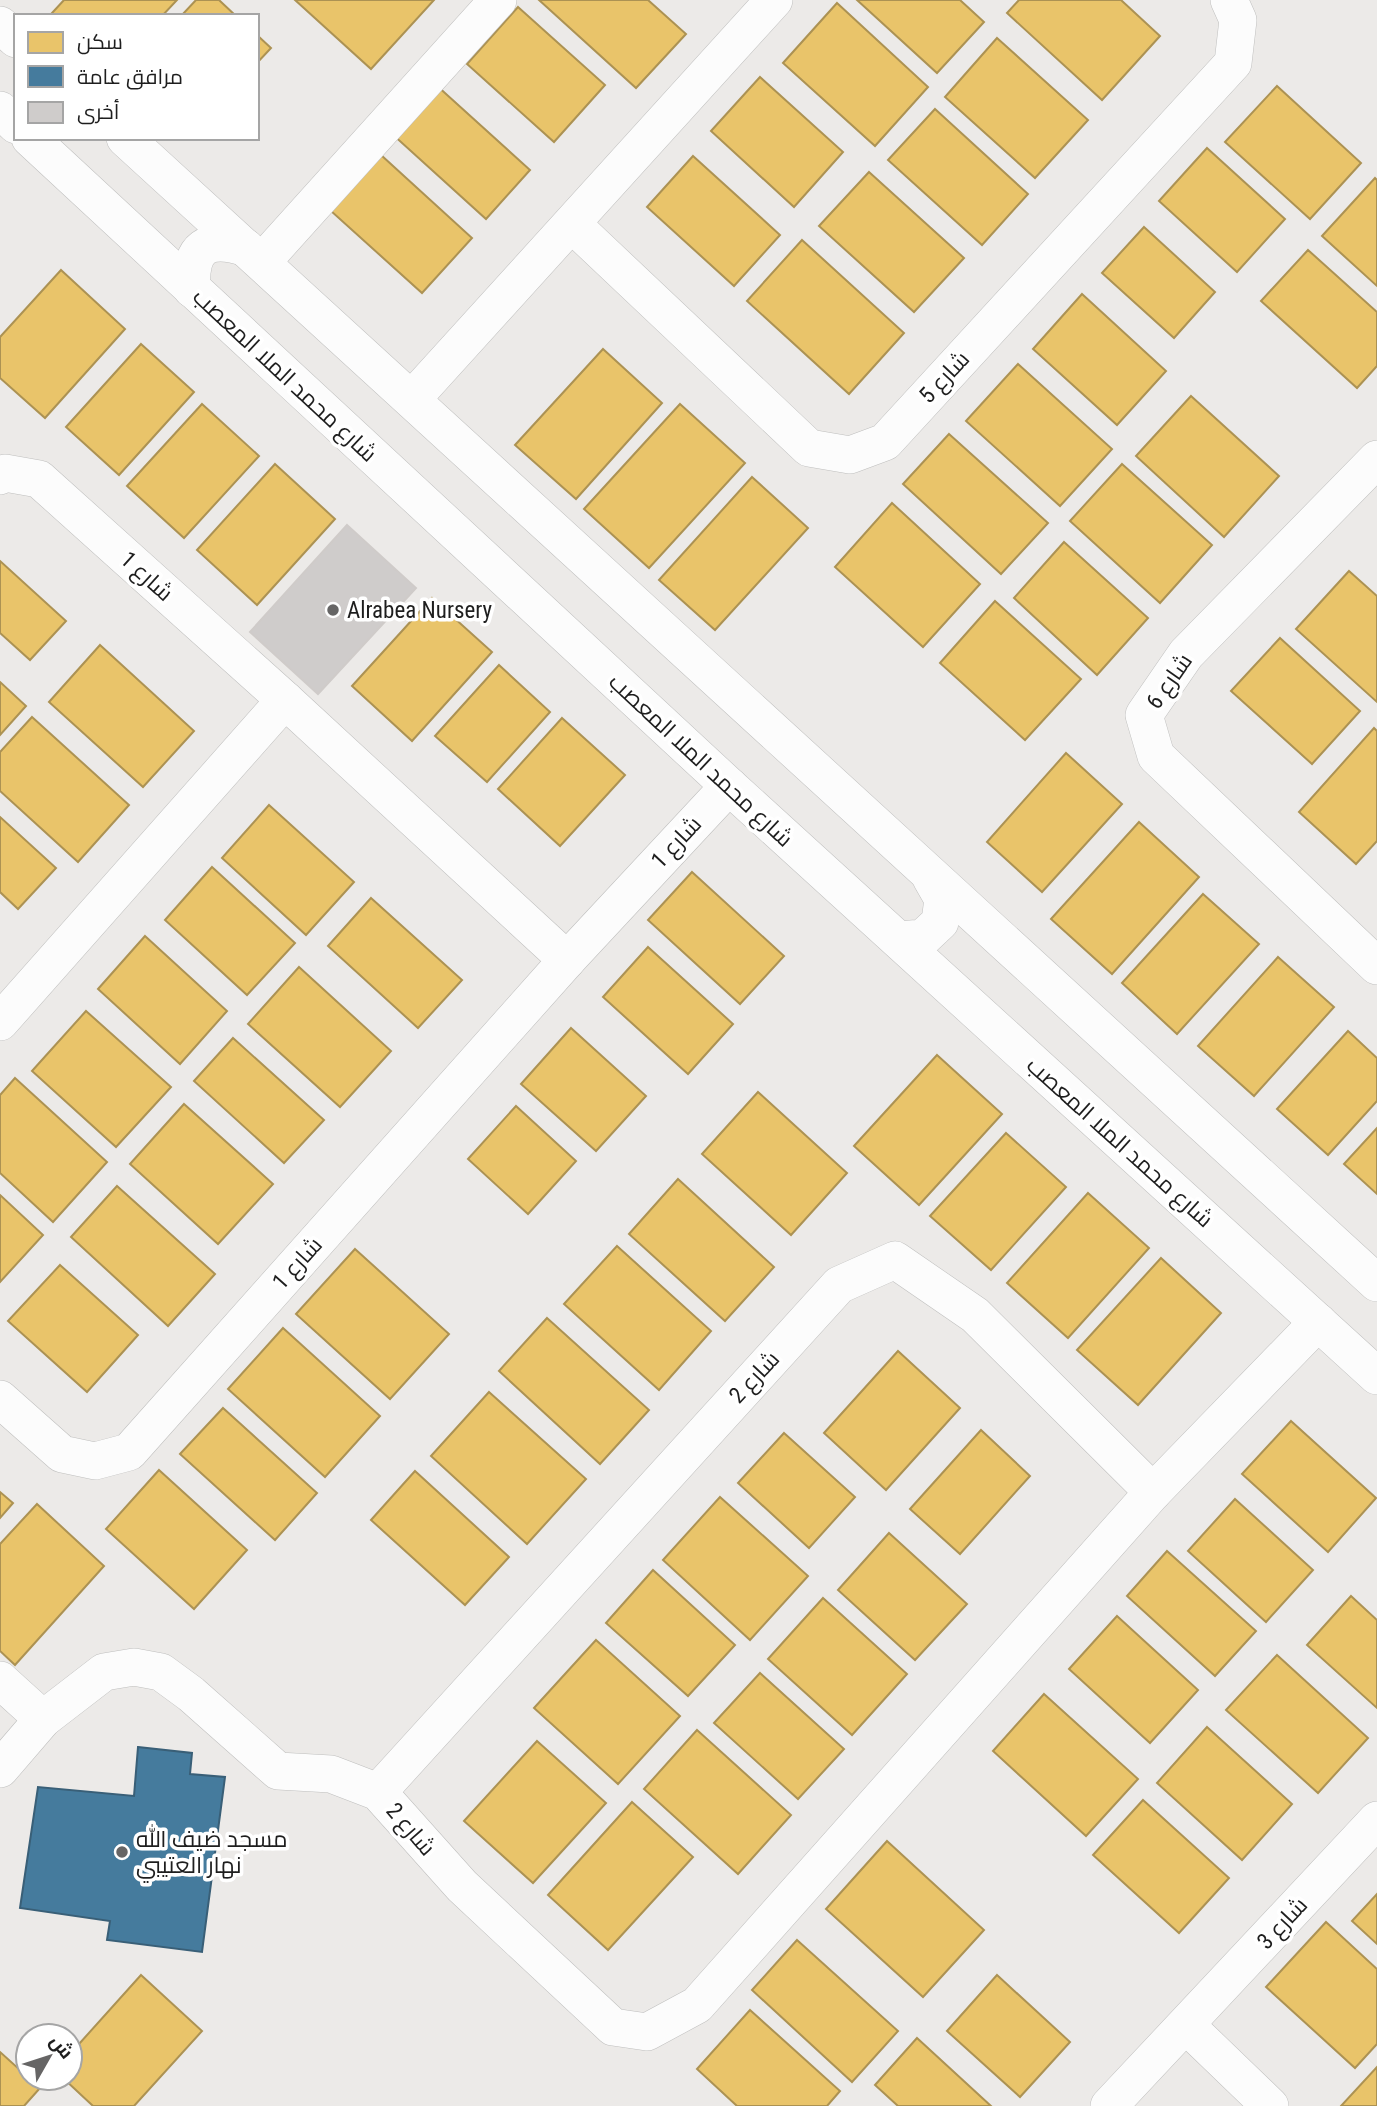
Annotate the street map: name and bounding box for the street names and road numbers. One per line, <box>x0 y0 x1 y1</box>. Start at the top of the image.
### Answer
street label: شارع محمد الملا المعصب <box>186 283 382 469</box>
street label: شارع 5 <box>914 346 977 410</box>
street label: شارع 1 <box>114 546 178 608</box>
street label: شارع 6 <box>1141 648 1200 715</box>
street label: شارع محمد الملا المعصب <box>602 668 798 854</box>
street label: شارع 1 <box>646 811 709 875</box>
street label: شارع محمد الملا المعصب <box>1020 1052 1218 1235</box>
street label: شارع 1 <box>267 1232 329 1296</box>
street label: شارع 2 <box>724 1346 787 1410</box>
street label: شارع 2 <box>379 1797 441 1863</box>
street label: شارع 3 <box>1252 1892 1315 1956</box>

